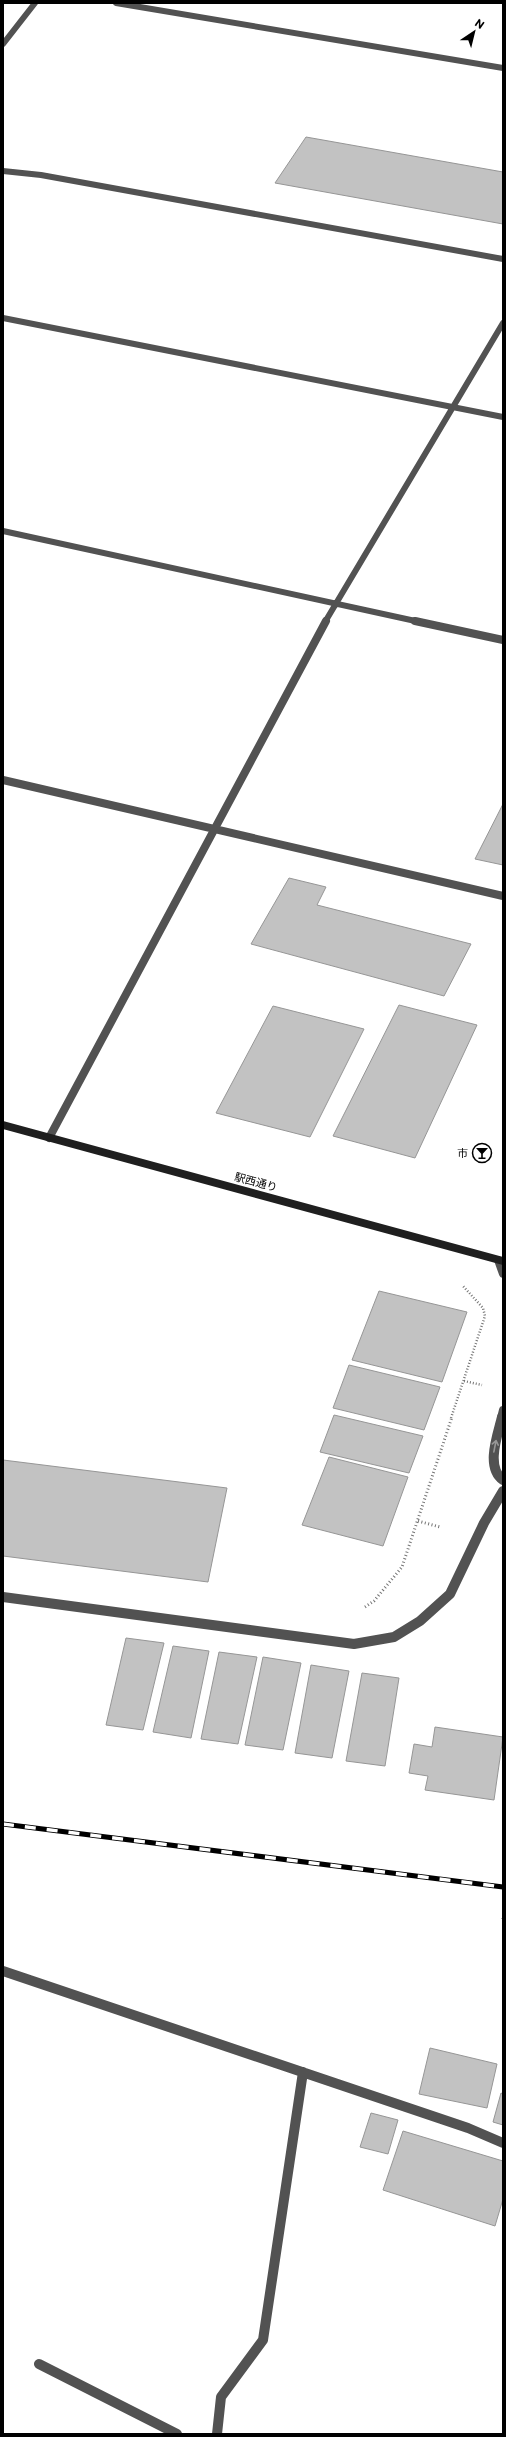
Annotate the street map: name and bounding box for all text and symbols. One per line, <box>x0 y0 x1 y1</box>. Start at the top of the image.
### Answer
north arrow <box>454 12 494 52</box>
text: N <box>473 16 487 31</box>
bar icon: 市 <box>471 1142 493 1164</box>
place label: 市 <box>457 1146 468 1159</box>
street label: 駅西通り <box>233 1170 279 1193</box>
one-way arrow <box>491 1440 499 1453</box>

